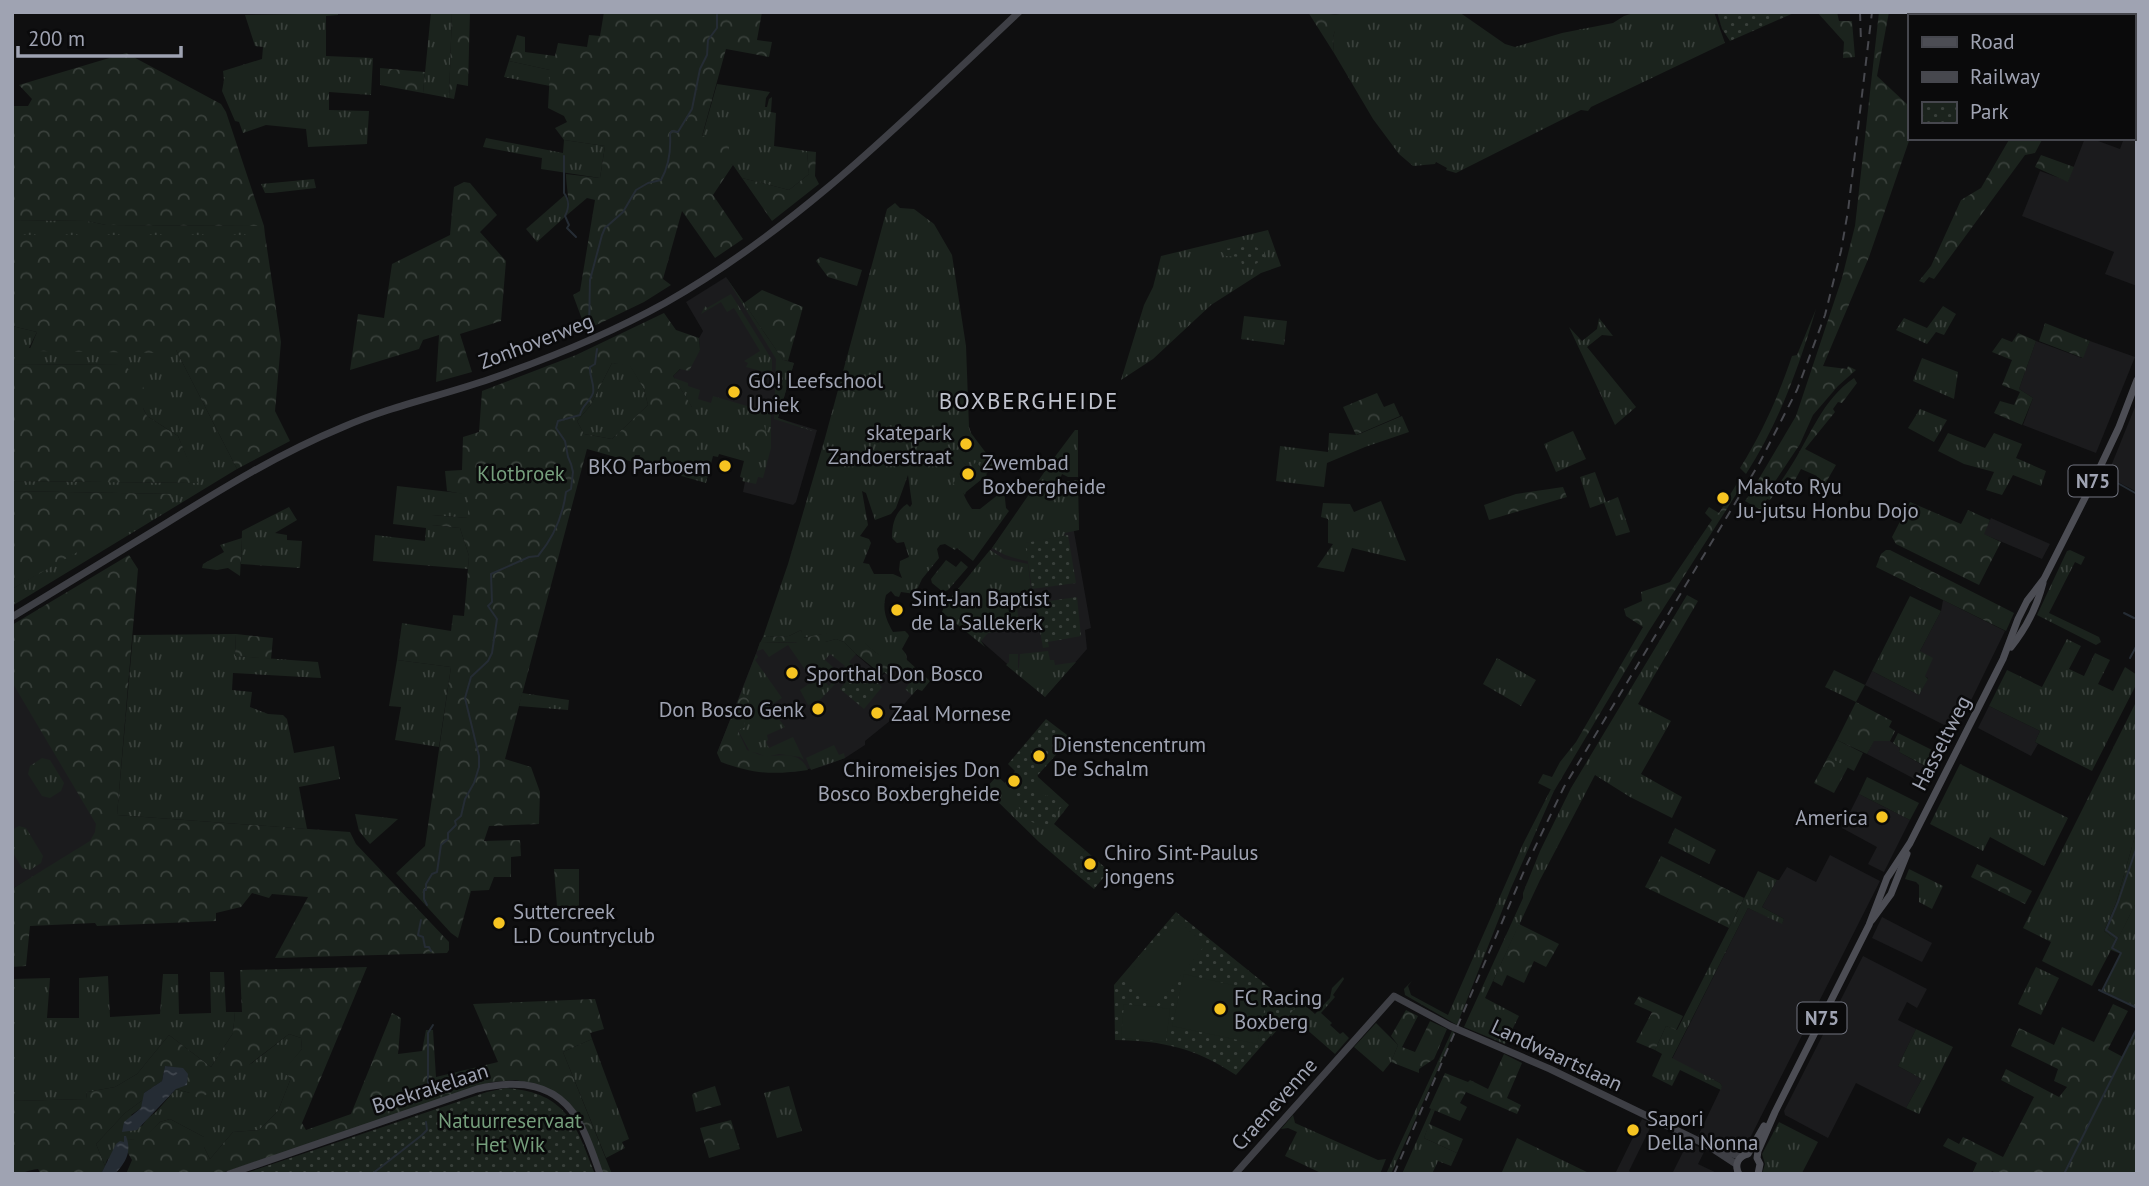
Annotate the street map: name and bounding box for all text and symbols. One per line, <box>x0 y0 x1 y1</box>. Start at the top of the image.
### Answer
scale bar <box>18 14 180 58</box>
legend <box>1908 14 2135 140</box>
text: 200 m <box>28 25 85 52</box>
text: Road <box>1970 28 2014 55</box>
text: Railway <box>1970 63 2040 90</box>
text: Park <box>1970 98 2009 125</box>
street label: Zonhoverweg <box>475 307 597 375</box>
place label: GO! Leefschool Uniek <box>748 367 883 418</box>
marker: GO! Leefschool Uniek <box>726 384 742 400</box>
district label: BOXBERGHEIDE <box>939 386 1119 415</box>
place label: skatepark Zandoerstraat <box>828 419 952 470</box>
marker: skatepark Zandoerstraat <box>958 436 974 452</box>
place label: Zwembad Boxbergheide <box>982 449 1106 500</box>
place label: BKO Parboem <box>588 453 711 480</box>
marker: BKO Parboem <box>717 458 733 474</box>
park label: Klotbroek <box>477 460 565 487</box>
marker: Zwembad Boxbergheide <box>960 466 976 482</box>
road number: N75 <box>2068 466 2118 496</box>
place label: Makoto Ryu Ju-jutsu Honbu Dojo <box>1736 473 1919 524</box>
marker: Makoto Ryu Ju-jutsu Honbu Dojo <box>1715 490 1731 506</box>
place label: Sint-Jan Baptist de la Sallekerk <box>911 585 1050 636</box>
marker: Sint-Jan Baptist de la Sallekerk <box>889 602 905 618</box>
place label: Sporthal Don Bosco <box>806 660 983 687</box>
marker: Sporthal Don Bosco <box>784 665 800 681</box>
street label: Hasseltweg <box>1906 691 1976 795</box>
place label: Don Bosco Genk <box>659 696 804 723</box>
place label: Zaal Mornese <box>891 700 1011 727</box>
marker: Don Bosco Genk <box>810 701 826 717</box>
marker: Zaal Mornese <box>869 705 885 721</box>
place label: Dienstencentrum De Schalm <box>1053 731 1206 782</box>
marker: Dienstencentrum De Schalm <box>1031 748 1047 764</box>
place label: Chiromeisjes Don Bosco Boxbergheide <box>818 756 1000 807</box>
marker: Chiromeisjes Don Bosco Boxbergheide <box>1006 773 1022 789</box>
place label: America <box>1795 804 1868 831</box>
marker: America <box>1874 809 1890 825</box>
place label: Chiro Sint-Paulus jongens <box>1104 839 1258 890</box>
marker: Chiro Sint-Paulus jongens <box>1082 856 1098 872</box>
place label: Suttercreek L.D Countryclub <box>513 898 655 949</box>
marker: Suttercreek L.D Countryclub <box>491 915 507 931</box>
place label: FC Racing Boxberg <box>1234 984 1322 1035</box>
marker: FC Racing Boxberg <box>1212 1001 1228 1017</box>
road number: N75 <box>1798 1002 1846 1034</box>
street label: Landwaartslaan <box>1487 1013 1627 1097</box>
street label: Craenevenne <box>1225 1052 1323 1156</box>
street label: Boekrakelaan <box>368 1057 492 1119</box>
place label: Sapori Della Nonna <box>1647 1105 1758 1156</box>
park label: Natuurreservaat Het Wik <box>438 1107 582 1158</box>
marker: Sapori Della Nonna <box>1625 1122 1641 1138</box>

